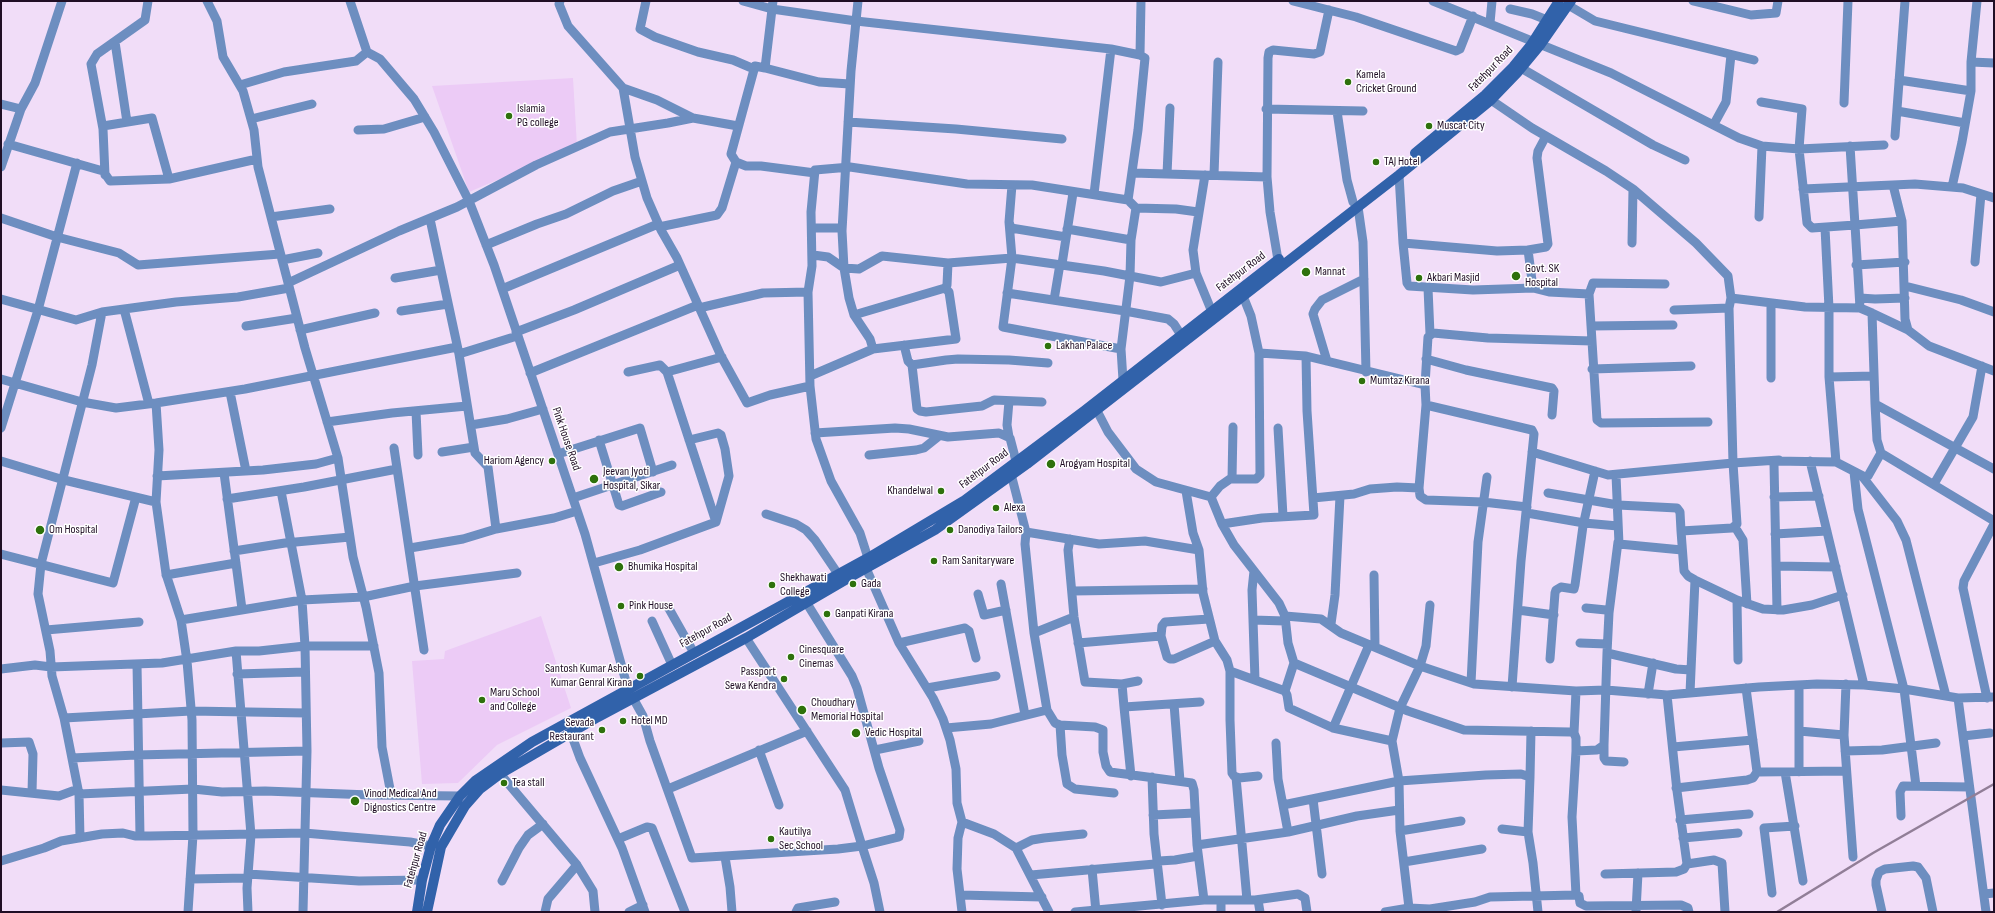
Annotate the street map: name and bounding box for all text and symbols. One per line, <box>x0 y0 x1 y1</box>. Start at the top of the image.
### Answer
street label: Fatehpur Road <box>1466 43 1516 95</box>
place label: Kamela Cricket Ground <box>1356 68 1416 96</box>
marker: Kamela Cricket Ground <box>1343 77 1353 87</box>
place label: Islamia PG college <box>517 102 559 130</box>
marker: Islamia PG college <box>504 111 514 121</box>
place label: Muscat City <box>1437 119 1485 133</box>
marker: Muscat City <box>1424 121 1434 131</box>
place label: TAJ Hotel <box>1384 155 1420 169</box>
marker: TAJ Hotel <box>1371 157 1381 167</box>
street label: Fatehpur Road <box>1214 249 1268 295</box>
place label: Govt. SK Hospital <box>1525 262 1559 290</box>
place label: Mannat <box>1315 265 1345 279</box>
marker: Mannat <box>1300 266 1312 278</box>
marker: Govt. SK Hospital <box>1510 270 1522 282</box>
place label: Akbari Masjid <box>1427 271 1479 285</box>
marker: Akbari Masjid <box>1414 273 1424 283</box>
place label: Lakhan Palace <box>1056 339 1112 353</box>
marker: Lakhan Palace <box>1043 341 1053 351</box>
place label: Mumtaz Kirana <box>1370 374 1430 388</box>
marker: Mumtaz Kirana <box>1357 376 1367 386</box>
street label: Pink House Road <box>548 405 584 473</box>
street label: Fatehpur Road <box>957 446 1011 492</box>
place label: Hariom Agency <box>484 454 544 468</box>
marker: Hariom Agency <box>547 456 557 466</box>
place label: Arogyam Hospital <box>1060 457 1130 471</box>
marker: Arogyam Hospital <box>1045 458 1057 470</box>
place label: Jeevan Jyoti Hospital, Sikar <box>603 465 660 493</box>
marker: Jeevan Jyoti Hospital, Sikar <box>588 473 600 485</box>
place label: Khandelwal <box>887 484 933 498</box>
marker: Khandelwal <box>936 486 946 496</box>
place label: Alexa <box>1004 501 1025 515</box>
marker: Alexa <box>991 503 1001 513</box>
place label: Om Hospital <box>49 523 98 537</box>
place label: Danodiya Tailors <box>958 523 1022 537</box>
marker: Om Hospital <box>34 524 46 536</box>
marker: Danodiya Tailors <box>945 525 955 535</box>
place label: Ram Sanitaryware <box>942 554 1014 568</box>
marker: Ram Sanitaryware <box>929 556 939 566</box>
place label: Bhumika Hospital <box>628 560 698 574</box>
marker: Bhumika Hospital <box>613 561 625 573</box>
place label: Shekhawati College <box>780 571 826 599</box>
place label: Gada <box>861 577 881 591</box>
marker: Gada <box>848 579 858 589</box>
marker: Shekhawati College <box>767 580 777 590</box>
place label: Pink House <box>629 599 673 613</box>
marker: Pink House <box>616 601 626 611</box>
place label: Ganpati Kirana <box>835 607 893 621</box>
marker: Ganpati Kirana <box>822 609 832 619</box>
street label: Fatehpur Road <box>677 611 735 651</box>
place label: Cinesquare Cinemas <box>799 643 844 671</box>
marker: Cinesquare Cinemas <box>786 652 796 662</box>
place label: Santosh Kumar Ashok Kumar Genral Kirana <box>545 662 632 690</box>
place label: Passport Sewa Kendra <box>725 665 776 693</box>
marker: Santosh Kumar Ashok Kumar Genral Kirana <box>635 671 645 681</box>
marker: Passport Sewa Kendra <box>779 674 789 684</box>
place label: Maru School and College <box>490 686 539 714</box>
marker: Maru School and College <box>477 695 487 705</box>
place label: Choudhary Memorial Hospital <box>811 696 883 724</box>
marker: Choudhary Memorial Hospital <box>796 704 808 716</box>
place label: Hotel MD <box>631 714 668 728</box>
place label: Sevada Restaurant <box>549 716 594 744</box>
marker: Hotel MD <box>618 716 628 726</box>
marker: Sevada Restaurant <box>597 725 607 735</box>
place label: Vedic Hospital <box>865 726 922 740</box>
marker: Vedic Hospital <box>850 727 862 739</box>
place label: Tea stall <box>512 776 544 790</box>
marker: Tea stall <box>499 778 509 788</box>
place label: Vinod Medical And Dignostics Centre <box>364 787 437 815</box>
marker: Vinod Medical And Dignostics Centre <box>349 795 361 807</box>
place label: Kautilya Sec School <box>779 825 823 853</box>
street label: Fatehpur Road <box>401 830 431 890</box>
marker: Kautilya Sec School <box>766 834 776 844</box>

